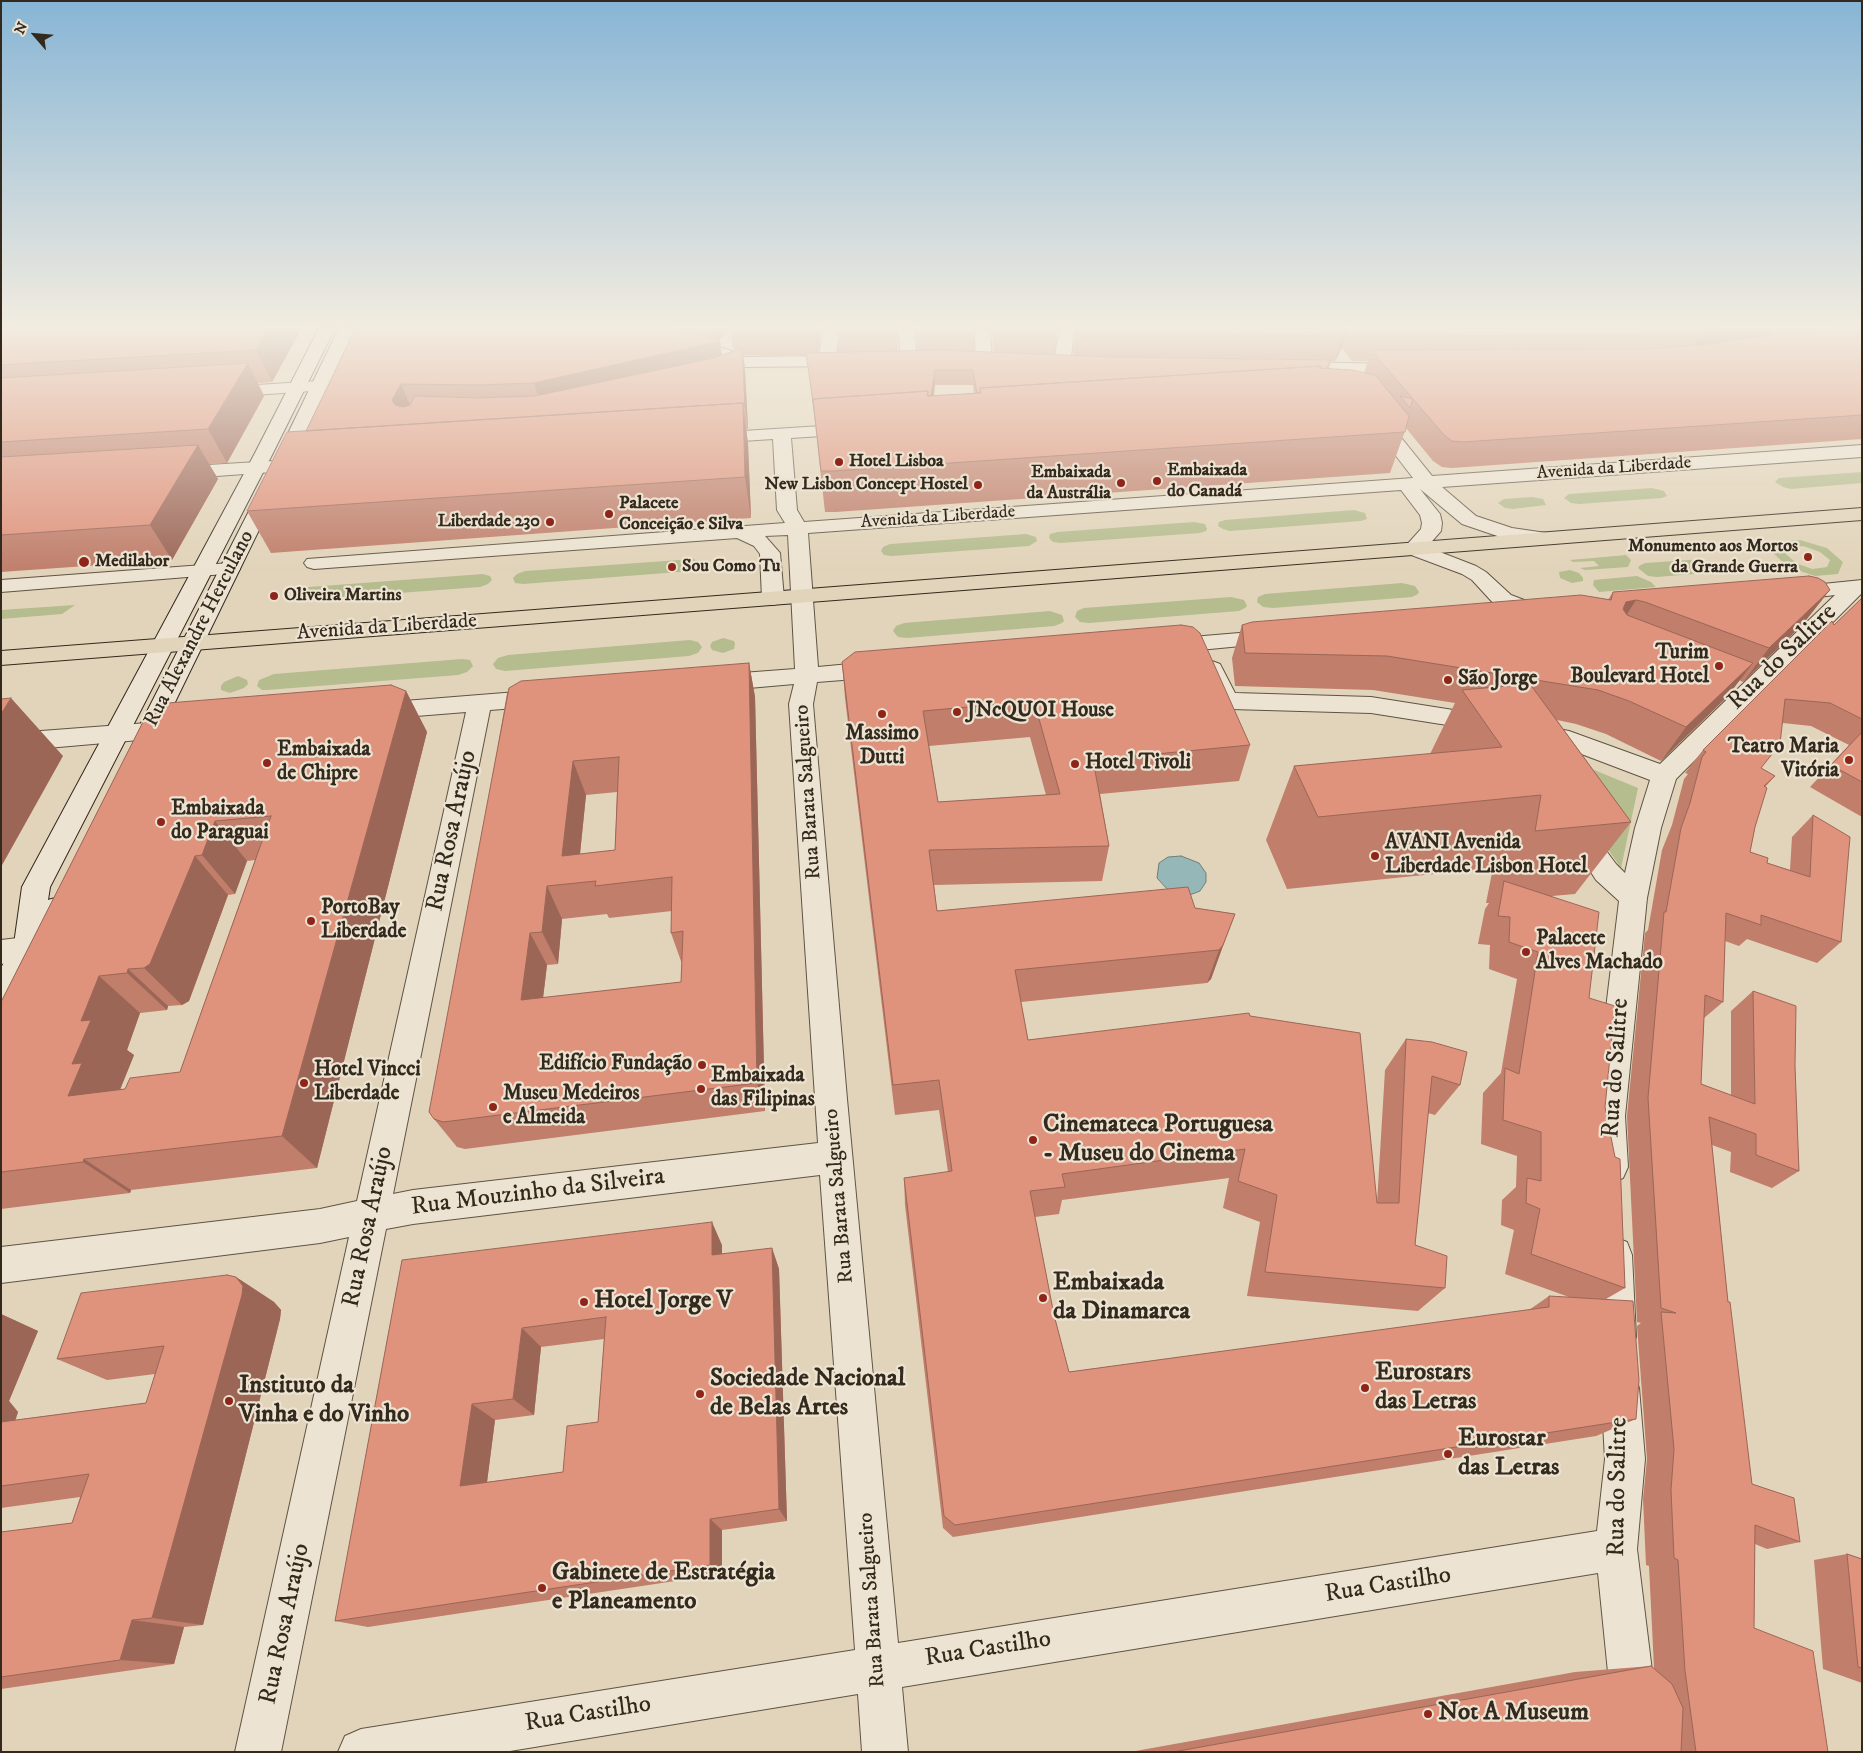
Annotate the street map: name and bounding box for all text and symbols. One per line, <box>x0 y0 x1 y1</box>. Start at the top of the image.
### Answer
north arrow <box>10 10 60 60</box>
text: N <box>11 19 32 37</box>
place label: Hotel Lisboa <box>849 451 944 473</box>
street label: Avenida da Liberdade <box>1536 453 1692 485</box>
marker: Hotel Lisboa <box>833 456 845 468</box>
place label: Embaixada do Canadá <box>1167 460 1247 502</box>
place label: Embaixada da Austrália <box>1027 462 1111 504</box>
place label: New Lisbon Concept Hostel <box>765 474 968 496</box>
marker: Embaixada do Canadá <box>1151 475 1163 487</box>
marker: Embaixada da Austrália <box>1115 477 1127 489</box>
marker: New Lisbon Concept Hostel <box>972 479 984 491</box>
place label: Palacete Conceição e Silva <box>619 493 743 536</box>
street label: Avenida da Liberdade <box>860 502 1016 534</box>
marker: Palacete Conceição e Silva <box>603 508 615 520</box>
place label: Liberdade 230 <box>438 511 540 533</box>
marker: Liberdade 230 <box>544 516 556 528</box>
street label: Rua Alexandre Herculano <box>140 527 260 731</box>
place label: Monumento aos Mortos da Grande Guerra <box>1628 536 1798 578</box>
place label: Medilabor <box>95 551 169 573</box>
marker: Monumento aos Mortos da Grande Guerra <box>1802 551 1814 563</box>
marker: Medilabor <box>77 555 91 569</box>
place label: Sou Como Tu <box>682 556 781 578</box>
marker: Sou Como Tu <box>666 561 678 573</box>
place label: Oliveira Martins <box>284 585 401 607</box>
marker: Oliveira Martins <box>268 590 280 602</box>
street label: Rua do Salitre <box>1722 599 1844 717</box>
street label: Avenida da Liberdade <box>296 609 478 647</box>
place label: Turim Boulevard Hotel <box>1570 641 1709 691</box>
marker: Turim Boulevard Hotel <box>1713 660 1725 672</box>
place label: São Jorge <box>1458 667 1537 693</box>
marker: São Jorge <box>1442 674 1454 686</box>
place label: JNcQUOI House <box>967 699 1114 725</box>
street label: Rua Barata Salgueiro <box>790 704 828 880</box>
marker: JNcQUOI House <box>951 706 963 718</box>
marker: Massimo Dutti <box>876 708 888 720</box>
place label: Massimo Dutti <box>845 722 919 772</box>
place label: Teatro Maria Vitória <box>1728 735 1839 785</box>
place label: Embaixada de Chipre <box>277 738 370 788</box>
street label: Rua Rosa Araújo <box>421 748 485 914</box>
place label: Hotel Tivoli <box>1085 751 1191 777</box>
marker: Teatro Maria Vitória <box>1843 754 1855 766</box>
marker: Embaixada de Chipre <box>261 757 273 769</box>
marker: Hotel Tivoli <box>1069 758 1081 770</box>
place label: Embaixada do Paraguai <box>171 797 269 847</box>
marker: Embaixada do Paraguai <box>155 816 167 828</box>
place label: AVANI Avenida Liberdade Lisbon Hotel <box>1385 831 1587 881</box>
marker: AVANI Avenida Liberdade Lisbon Hotel <box>1369 850 1381 862</box>
place label: PortoBay Liberdade <box>321 896 406 946</box>
marker: PortoBay Liberdade <box>305 915 317 927</box>
place label: Palacete Alves Machado <box>1536 927 1663 977</box>
marker: Palacete Alves Machado <box>1520 946 1532 958</box>
street label: Rua do Salitre <box>1597 997 1637 1139</box>
place label: Edifício Fundação <box>539 1052 692 1078</box>
place label: Hotel Vincci Liberdade <box>314 1058 421 1108</box>
marker: Edifício Fundação <box>696 1059 708 1071</box>
place label: Embaixada das Filipinas <box>711 1064 815 1114</box>
marker: Hotel Vincci Liberdade <box>298 1077 310 1089</box>
place label: Museu Medeiros e Almeida <box>503 1082 640 1132</box>
marker: Embaixada das Filipinas <box>695 1083 707 1095</box>
marker: Museu Medeiros e Almeida <box>487 1101 499 1113</box>
street label: Rua Barata Salgueiro <box>820 1108 860 1284</box>
place label: Cinemateca Portuguesa - Museu do Cinema <box>1043 1111 1273 1170</box>
marker: Cinemateca Portuguesa - Museu do Cinema <box>1027 1134 1039 1146</box>
street label: Rua Rosa Araújo <box>337 1144 401 1310</box>
street label: Rua Mouzinho da Silveira <box>409 1163 667 1223</box>
place label: Embaixada da Dinamarca <box>1053 1269 1190 1328</box>
place label: Hotel Jorge V <box>594 1287 733 1317</box>
marker: Embaixada da Dinamarca <box>1037 1292 1049 1304</box>
marker: Hotel Jorge V <box>578 1296 590 1308</box>
place label: Eurostars das Letras <box>1375 1359 1476 1418</box>
place label: Sociedade Nacional de Belas Artes <box>710 1365 905 1424</box>
place label: Instituto da Vinha e do Vinho <box>239 1372 409 1431</box>
marker: Eurostars das Letras <box>1359 1382 1371 1394</box>
marker: Sociedade Nacional de Belas Artes <box>694 1388 706 1400</box>
marker: Instituto da Vinha e do Vinho <box>223 1395 235 1407</box>
street label: Rua do Salitre <box>1603 1417 1635 1557</box>
place label: Eurostar das Letras <box>1458 1425 1559 1484</box>
marker: Eurostar das Letras <box>1442 1448 1454 1460</box>
street label: Rua Barata Salgueiro <box>854 1512 892 1688</box>
street label: Rua Rosa Araújo <box>254 1541 318 1707</box>
place label: Gabinete de Estratégia e Planeamento <box>552 1559 775 1618</box>
street label: Rua Castilho <box>1323 1561 1453 1611</box>
marker: Gabinete de Estratégia e Planeamento <box>536 1582 548 1594</box>
street label: Rua Castilho <box>923 1625 1053 1675</box>
street label: Rua Castilho <box>523 1690 653 1740</box>
place label: Not A Museum <box>1438 1699 1589 1729</box>
marker: Not A Museum <box>1422 1708 1434 1720</box>

